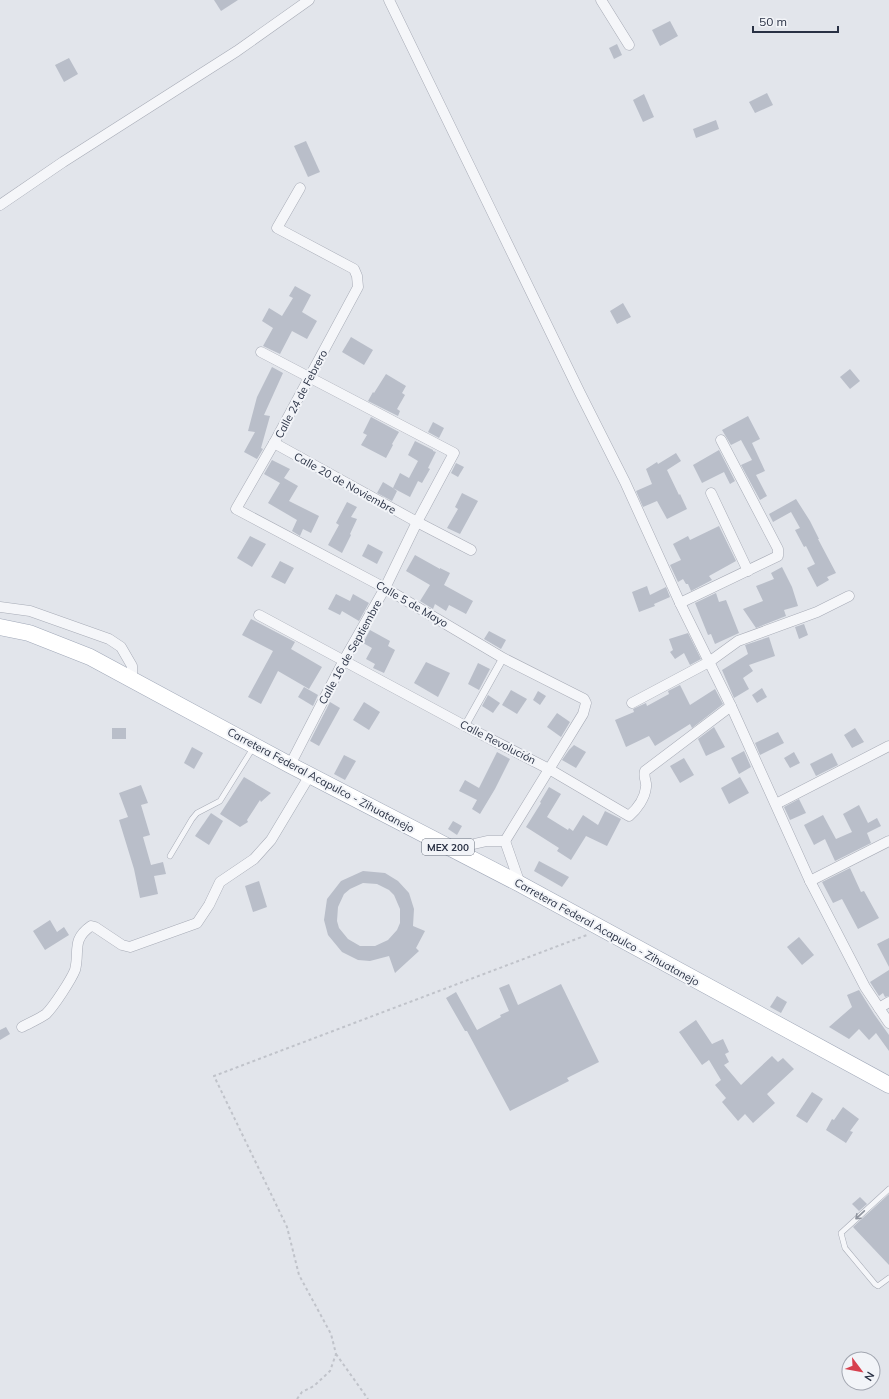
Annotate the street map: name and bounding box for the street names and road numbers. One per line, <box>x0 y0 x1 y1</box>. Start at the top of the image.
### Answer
street label: Calle 24 de Febrero <box>272 347 330 441</box>
street label: Calle 20 de Noviembre <box>291 449 399 517</box>
street label: Calle 5 de Mayo <box>373 578 451 630</box>
street label: Calle 16 de Septiembre <box>315 597 385 707</box>
street label: Calle Revolución <box>458 717 538 767</box>
street label: Carretera Federal Acapulco - Zihuatanejo <box>225 725 417 835</box>
road number: MEX 200 <box>422 839 474 855</box>
street label: Carretera Federal Acapulco - Zihuatanejo <box>512 875 702 989</box>

